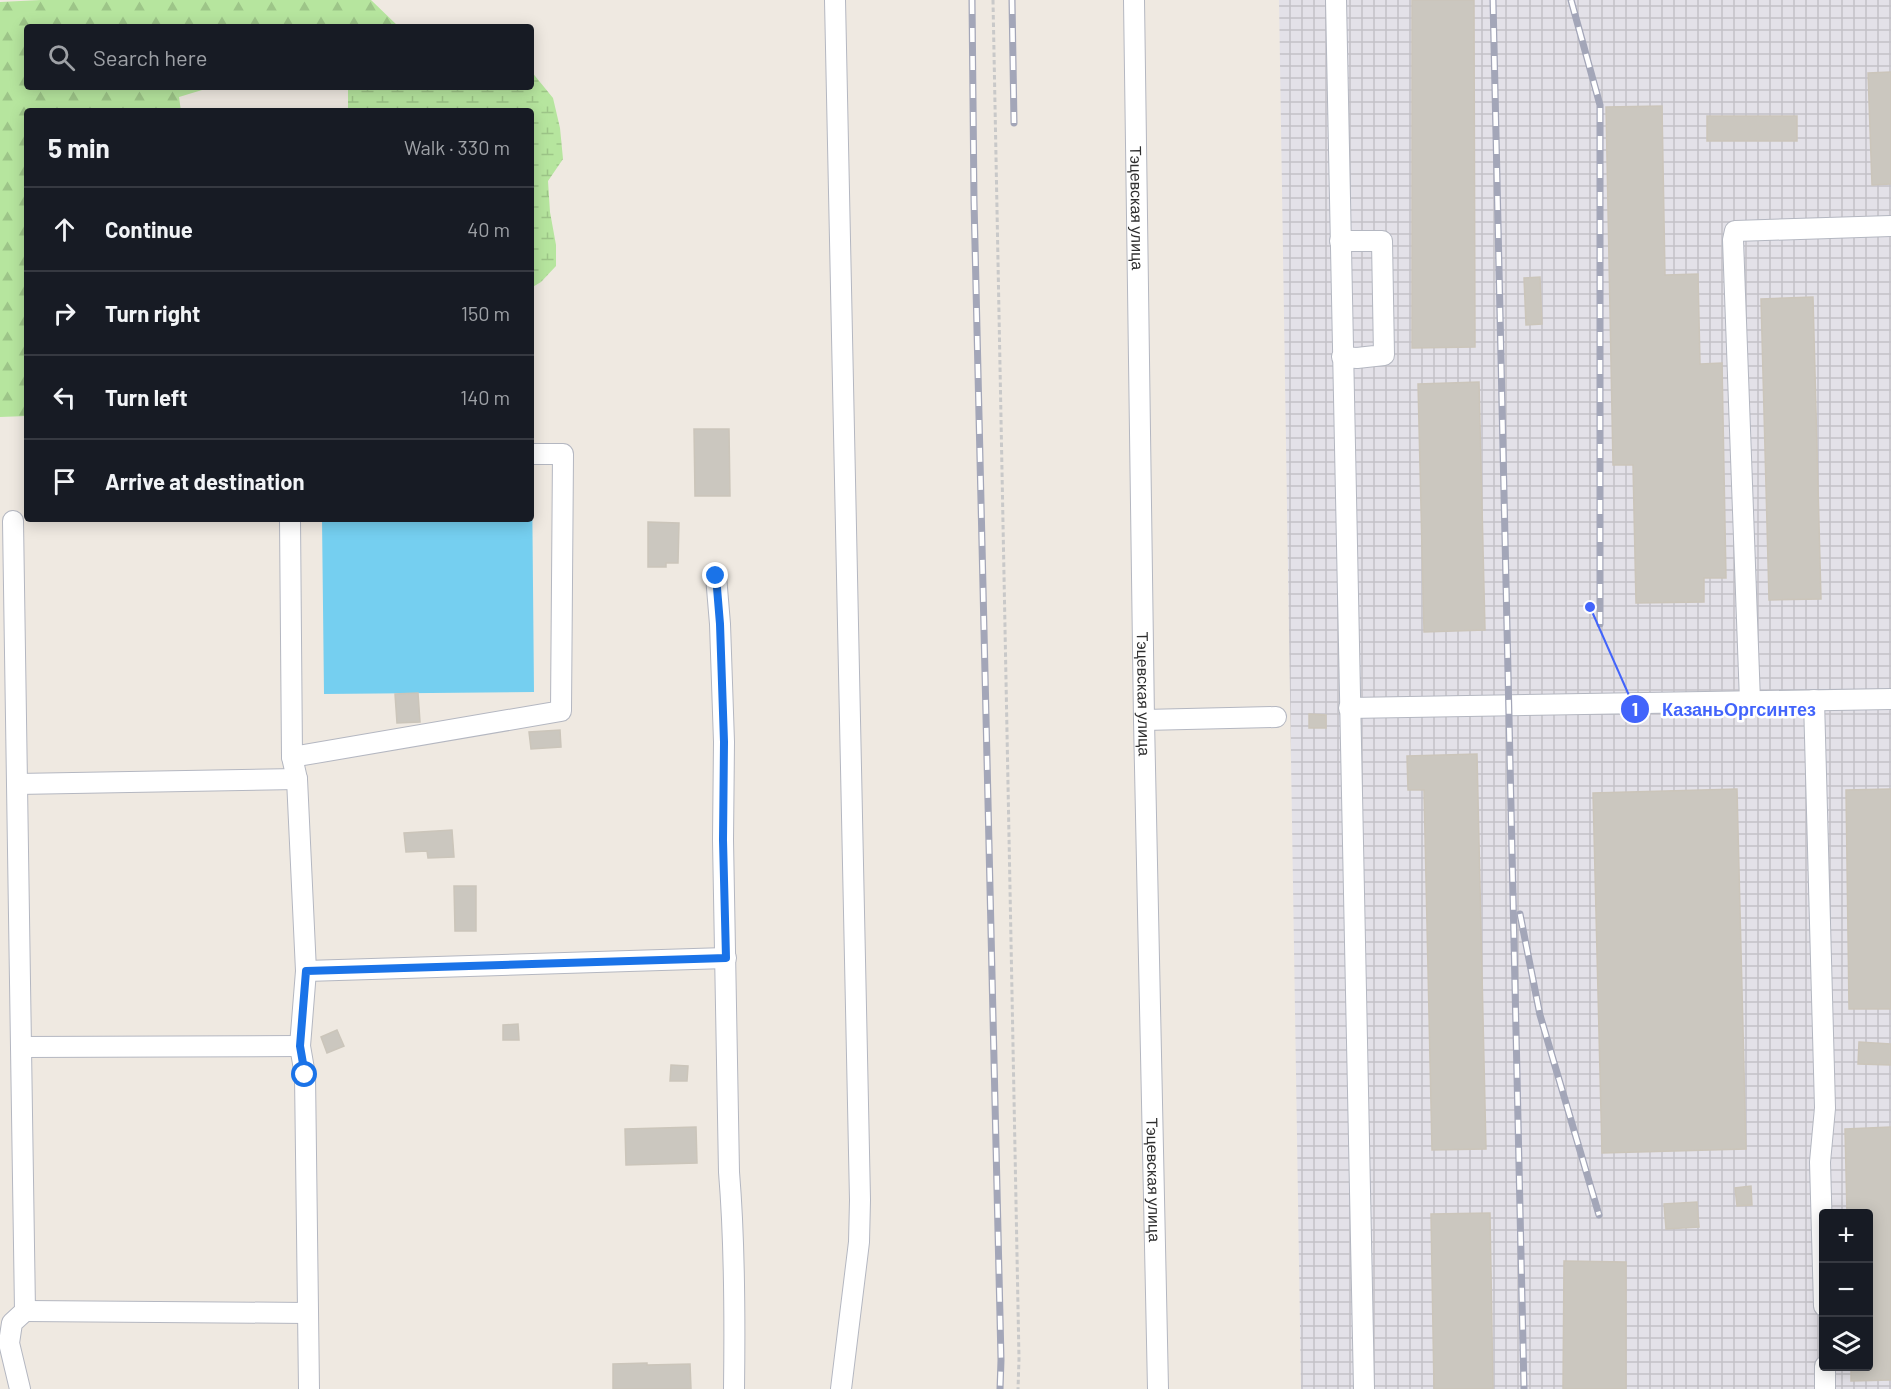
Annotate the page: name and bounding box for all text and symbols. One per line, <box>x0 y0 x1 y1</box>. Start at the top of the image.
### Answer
search box <box>24 24 534 90</box>
icon: search <box>45 41 78 74</box>
text: Search here <box>93 44 207 70</box>
text: 5 min <box>48 132 110 163</box>
text: Walk · 330 m <box>404 135 510 159</box>
street label: Тэцевская улица <box>1127 146 1148 270</box>
icon: ahead <box>48 213 81 246</box>
text: Continue <box>105 216 193 242</box>
text: 40 m <box>467 217 510 241</box>
icon: right <box>48 297 81 330</box>
text: Turn right <box>105 300 200 326</box>
text: 150 m <box>461 301 510 325</box>
icon: left <box>48 381 81 414</box>
text: Turn left <box>105 384 188 410</box>
text: 140 m <box>460 385 510 409</box>
icon: arrive <box>48 465 81 498</box>
text: Arrive at destination <box>105 468 304 494</box>
route end <box>702 562 728 588</box>
street label: Тэцевская улица <box>1134 632 1155 756</box>
callout: КазаньОргсинтез <box>1620 691 1828 727</box>
text: 1 <box>1632 698 1638 720</box>
text: КазаньОргсинтез <box>1662 698 1816 720</box>
route start <box>291 1061 317 1087</box>
street label: Тэцевская улица <box>1143 1117 1165 1242</box>
map controls <box>1819 1209 1873 1371</box>
button: + <box>1819 1209 1873 1263</box>
button: − <box>1819 1263 1873 1317</box>
button: layers <box>1819 1317 1873 1371</box>

